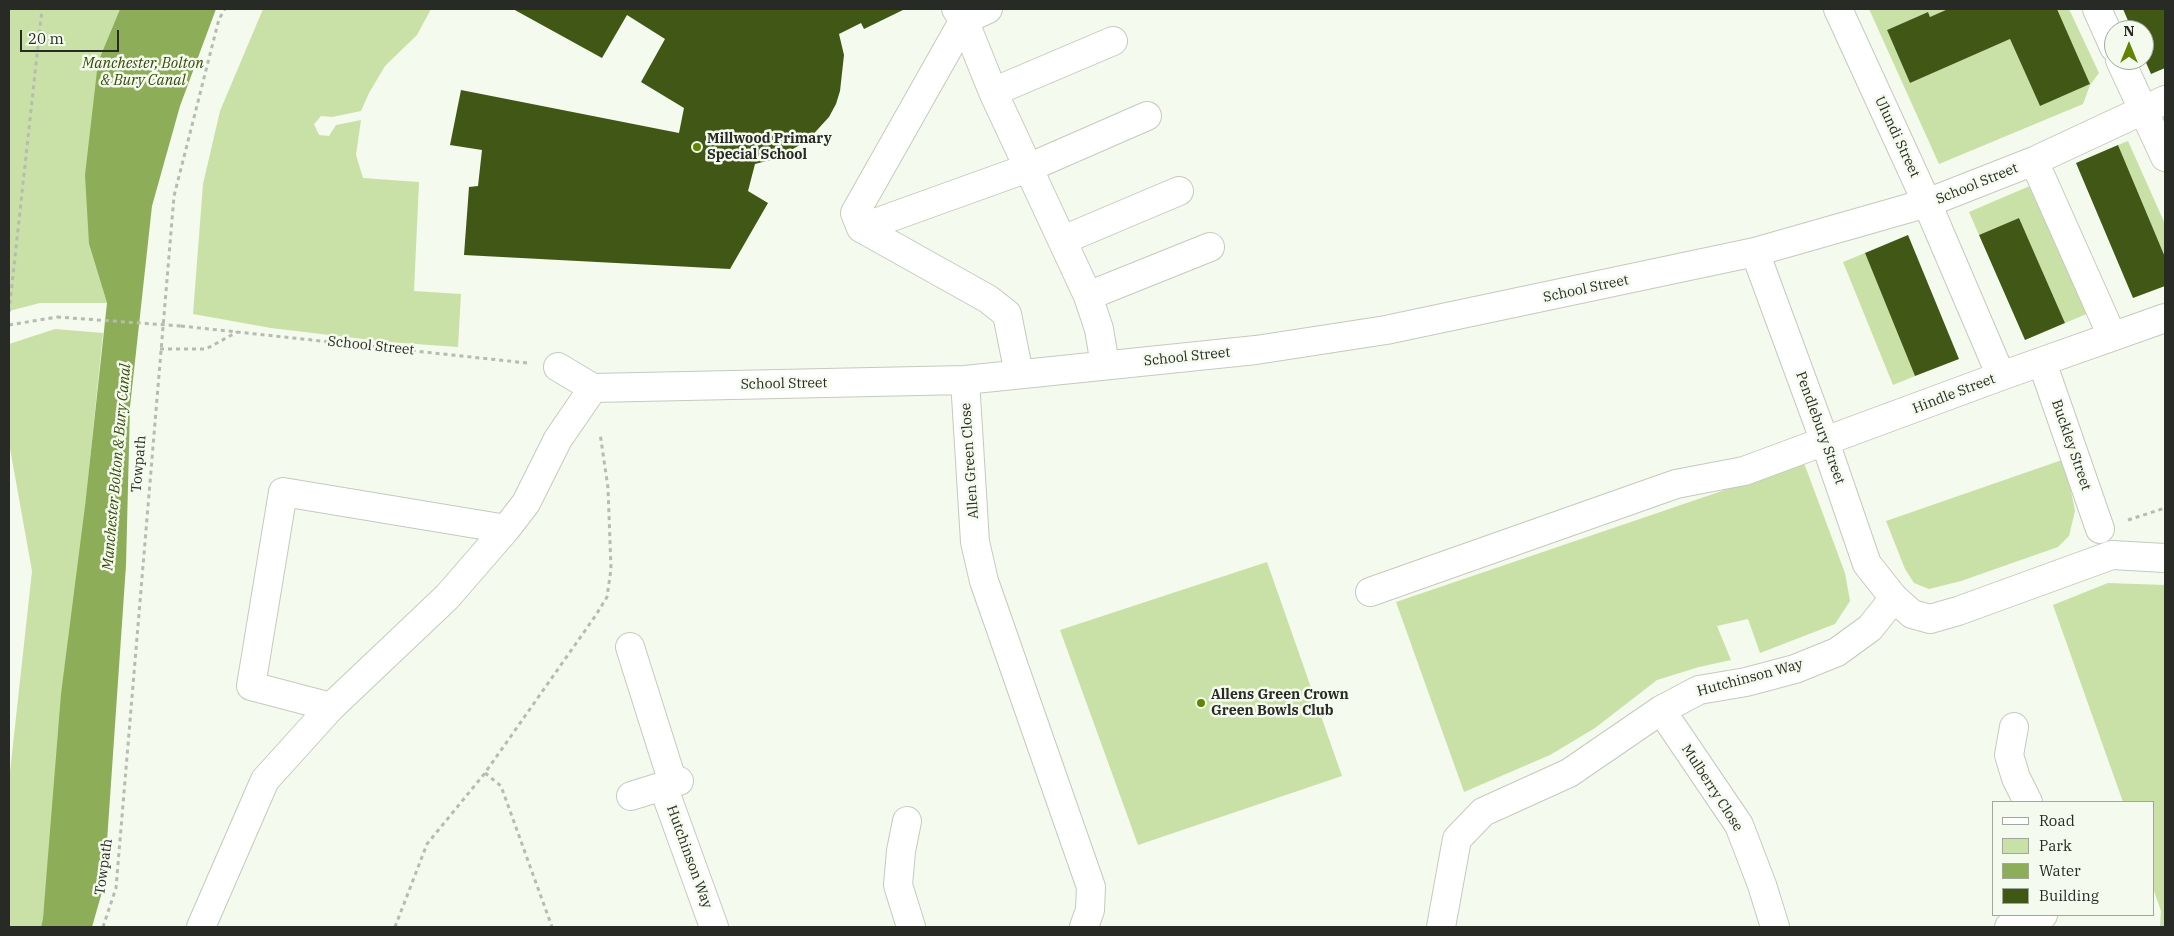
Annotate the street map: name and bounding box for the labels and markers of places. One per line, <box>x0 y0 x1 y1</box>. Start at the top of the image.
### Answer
place label: Millwood Primary Special School <box>707 131 832 164</box>
marker: Millwood Primary Special School <box>691 141 703 153</box>
place label: Allens Green Crown Green Bowls Club <box>1211 687 1349 720</box>
marker: Allens Green Crown Green Bowls Club <box>1195 697 1207 709</box>

